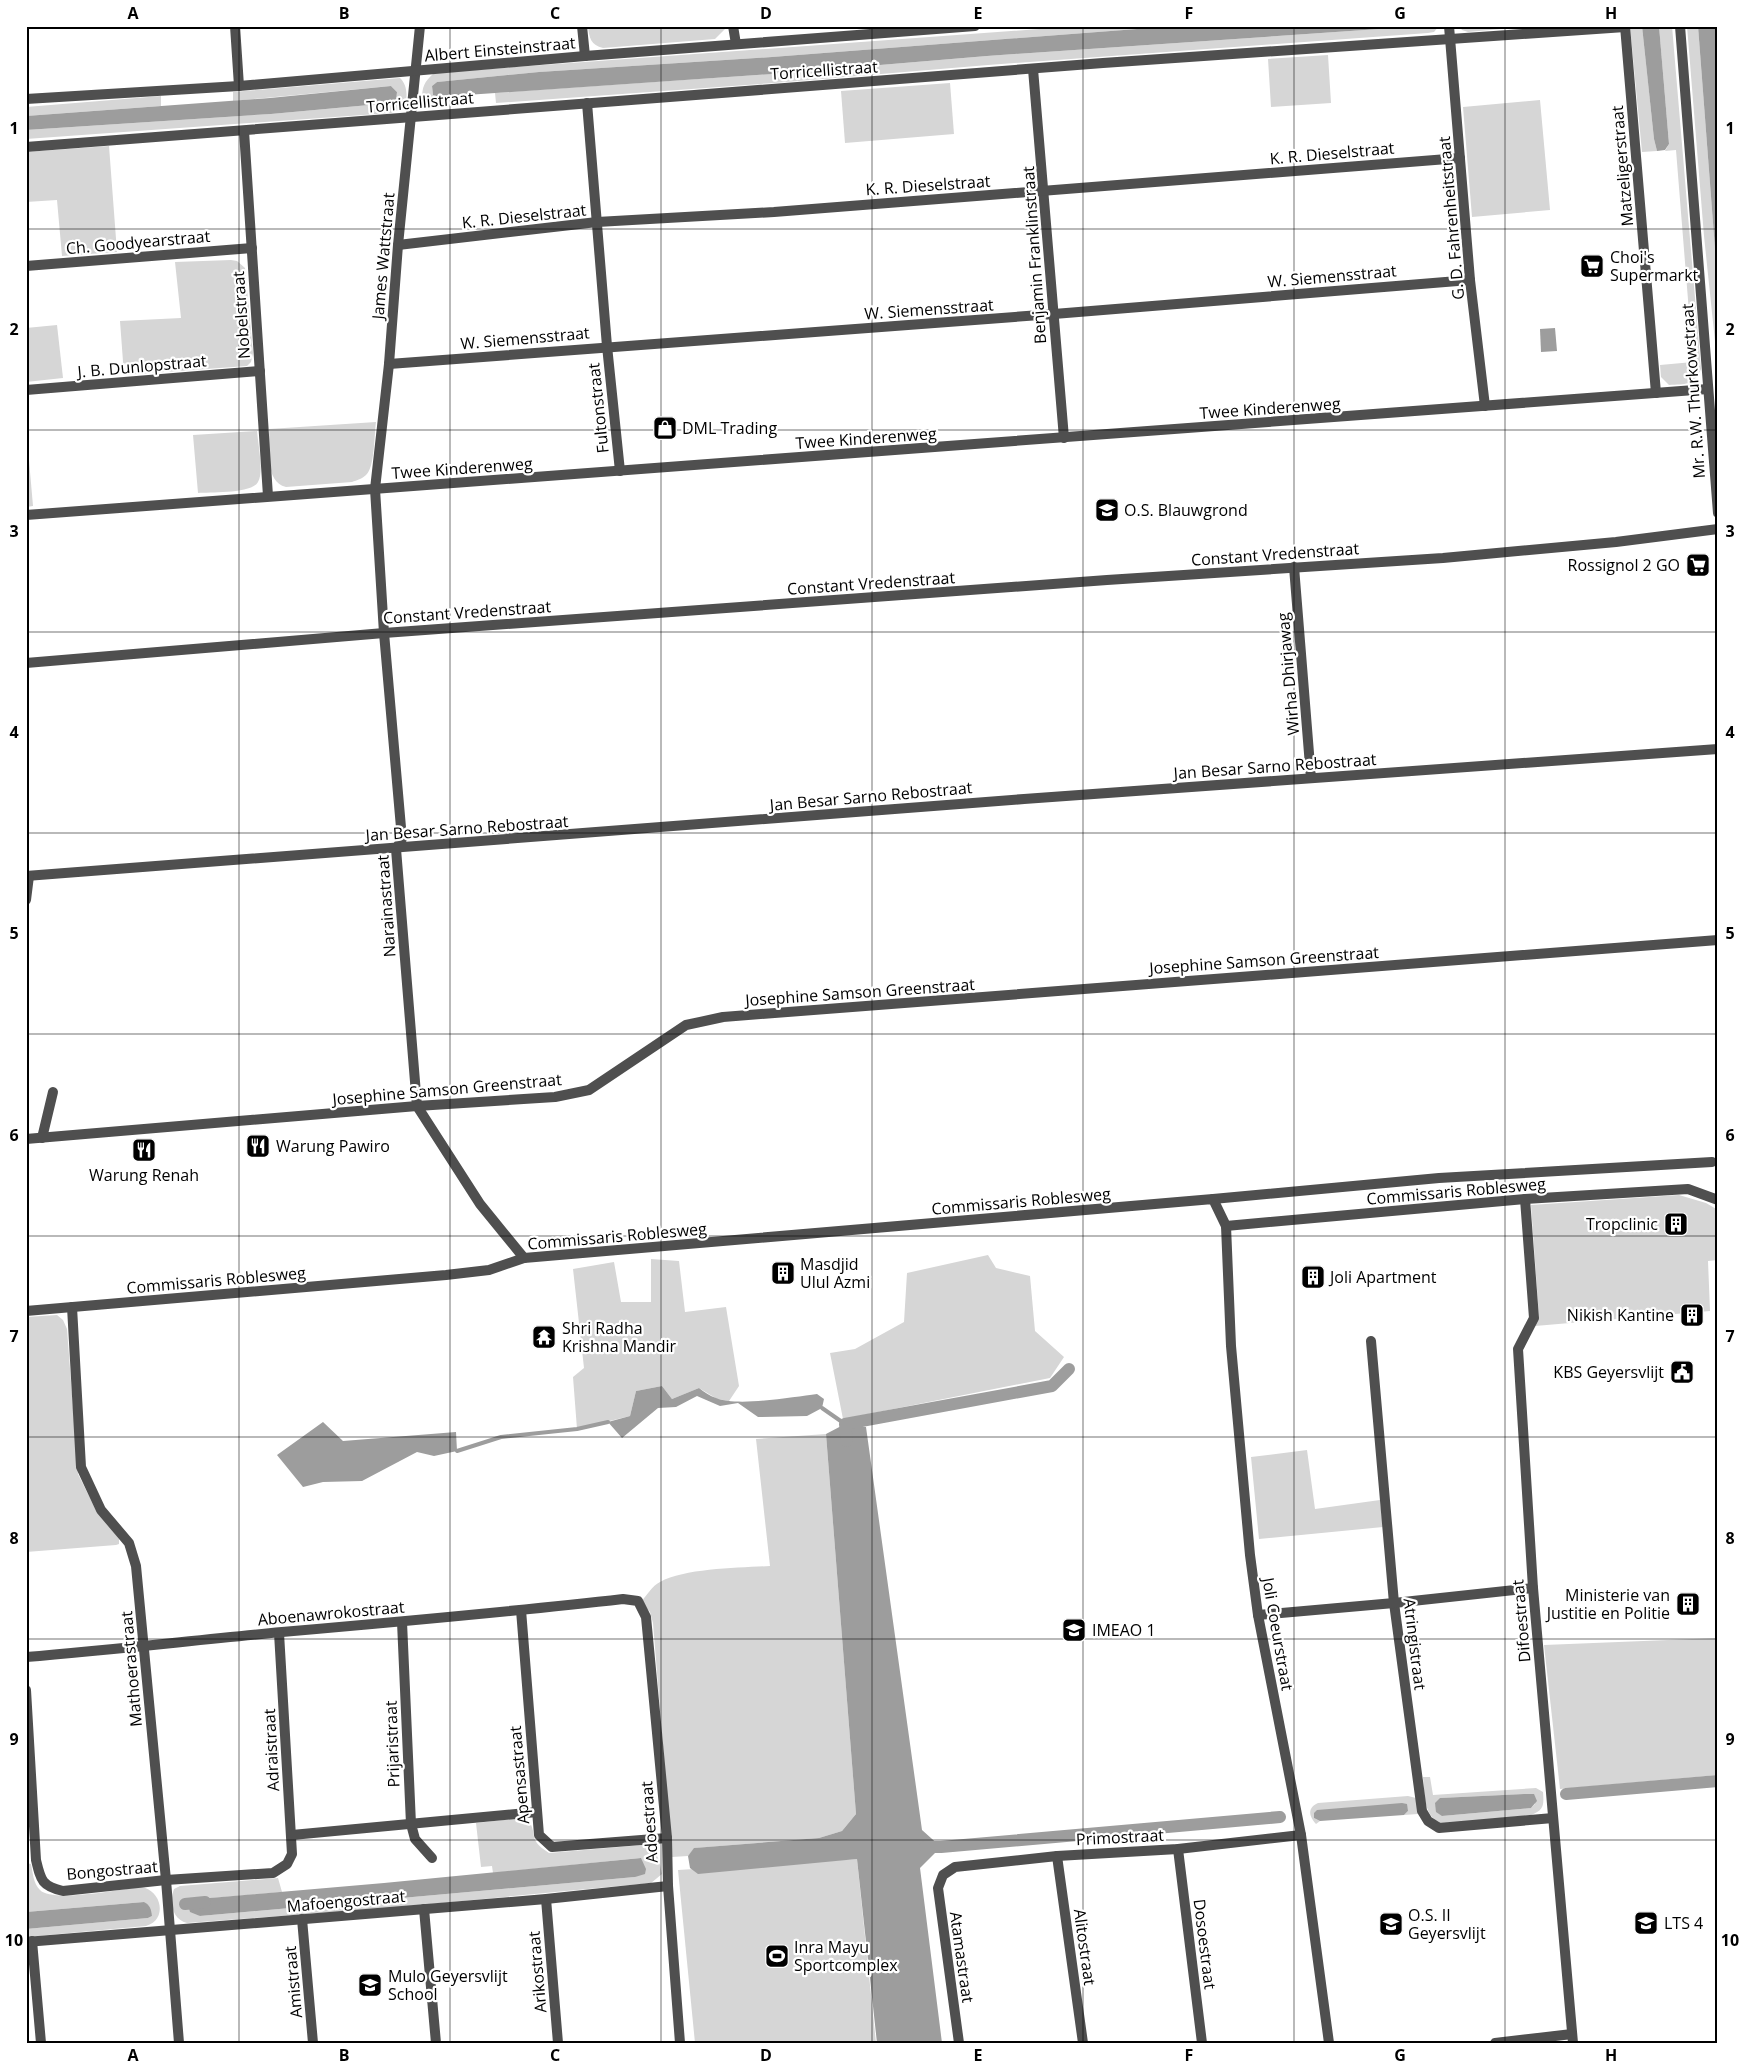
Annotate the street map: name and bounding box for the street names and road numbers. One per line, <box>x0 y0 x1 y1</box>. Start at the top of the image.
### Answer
street label: Albert Einsteinstraat <box>424 31 577 67</box>
street label: Torricellistraat <box>770 55 879 85</box>
street label: Torricellistraat <box>365 86 475 118</box>
street label: Matzeligerstraat <box>1606 104 1638 227</box>
street label: G. D. Fahrenheitstraat <box>1433 135 1469 301</box>
street label: K. R. Dieselstraat <box>1269 137 1396 169</box>
street label: Benjamin Franklinstraat <box>1017 165 1051 345</box>
street label: K. R. Dieselstraat <box>865 170 991 200</box>
street label: James Wattstraat <box>366 191 400 322</box>
street label: K. R. Dieselstraat <box>461 198 588 233</box>
street label: Ch. Goodyearstraat <box>65 225 211 259</box>
street label: W. Siemensstraat <box>1267 259 1398 293</box>
street label: Nobelstraat <box>227 270 255 360</box>
street label: W. Siemensstraat <box>864 293 995 324</box>
street label: Mr. R.W. Thurkowstraat <box>1676 303 1710 479</box>
street label: W. Siemensstraat <box>460 321 591 355</box>
street label: J. B. Dunlopstraat <box>75 349 208 383</box>
street label: Fultonstraat <box>582 362 614 454</box>
street label: Twee Kinderenweg <box>1199 392 1341 424</box>
street label: Twee Kinderenweg <box>795 422 937 454</box>
street label: Twee Kinderenweg <box>391 452 533 484</box>
street label: Constant Vredenstraat <box>1190 537 1360 571</box>
street label: Constant Vredenstraat <box>786 566 956 600</box>
street label: Constant Vredenstraat <box>382 595 552 629</box>
street label: Wirha Dhirjawag <box>1272 611 1304 736</box>
street label: Jan Besar Sarno Rebostraat <box>1171 748 1377 784</box>
street label: Jan Besar Sarno Rebostraat <box>767 776 973 816</box>
street label: Jan Besar Sarno Rebostraat <box>363 810 569 846</box>
street label: Narainastraat <box>371 854 401 958</box>
street label: Josephine Samson Greenstraat <box>1146 941 1380 979</box>
street label: Josephine Samson Greenstraat <box>742 973 976 1011</box>
street label: Josephine Samson Greenstraat <box>329 1068 563 1110</box>
street label: Commissaris Roblesweg <box>1365 1172 1547 1210</box>
street label: Commissaris Roblesweg <box>930 1182 1112 1220</box>
street label: Commissaris Roblesweg <box>526 1217 708 1255</box>
street label: Commissaris Roblesweg <box>125 1261 307 1299</box>
street label: Joli Coeurstraat <box>1257 1574 1299 1693</box>
street label: Difoestraat <box>1506 1578 1536 1663</box>
street label: Aboenawrokostraat <box>257 1596 406 1630</box>
street label: Atringistraat <box>1398 1597 1432 1691</box>
street label: Mathoerastraat <box>115 1610 147 1728</box>
street label: Prijaristraat <box>379 1700 405 1788</box>
street label: Adraistraat <box>258 1708 284 1792</box>
street label: Apensastraat <box>504 1725 534 1825</box>
street label: Adoestraat <box>635 1780 663 1864</box>
street label: Primostraat <box>1075 1824 1165 1850</box>
street label: Bongostraat <box>65 1855 159 1885</box>
street label: Mafoengostraat <box>286 1885 406 1917</box>
street label: Dosoestraat <box>1189 1898 1221 1991</box>
street label: Alitostraat <box>1069 1907 1101 1987</box>
street label: Atamastraat <box>945 1910 979 2004</box>
street label: Arikostraat <box>522 1930 552 2014</box>
street label: Amistraat <box>279 1945 307 2019</box>

